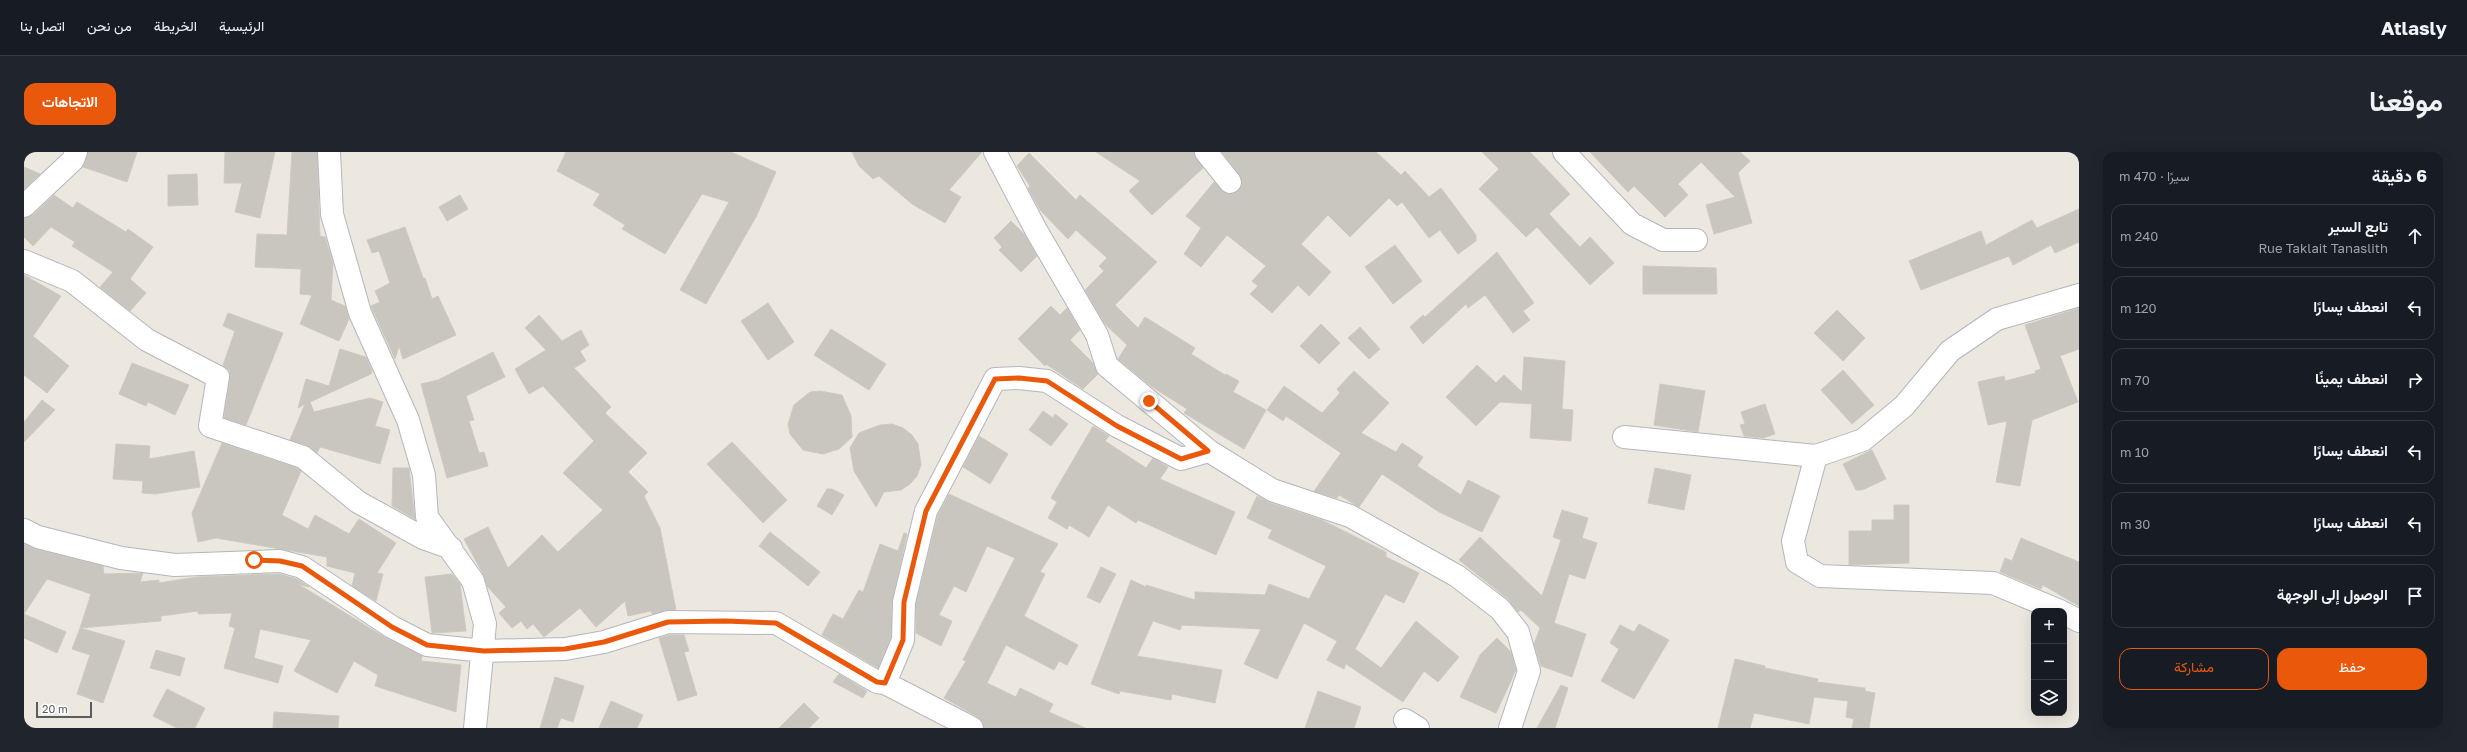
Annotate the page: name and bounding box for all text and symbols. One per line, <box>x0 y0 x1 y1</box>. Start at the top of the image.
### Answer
text: Atlasly <box>2381 16 2447 39</box>
text: اتصل بنا <box>20 17 65 34</box>
text: من نحن <box>87 17 132 34</box>
text: الخريطة <box>154 17 197 34</box>
text: الرئيسية <box>219 17 264 34</box>
button: الاتجاهات <box>24 83 116 125</box>
text: موقعنا <box>2369 84 2443 117</box>
text: 6 دقيقة <box>2372 165 2427 186</box>
text: سيرًا · 470 m <box>2119 168 2190 184</box>
text: تابع السير <box>2328 217 2388 235</box>
icon: ahead <box>2404 225 2426 247</box>
text: 240 m <box>2120 228 2158 244</box>
text: Rue Taklait Tanaslith <box>2258 240 2388 256</box>
text: انعطف يسارًا <box>2313 297 2388 315</box>
icon: left <box>2404 297 2426 319</box>
text: 120 m <box>2120 300 2157 316</box>
text: انعطف يمينًا <box>2315 369 2388 387</box>
icon: right <box>2404 369 2426 391</box>
text: 70 m <box>2120 372 2150 388</box>
route end <box>1140 392 1158 410</box>
text: انعطف يسارًا <box>2313 441 2388 459</box>
icon: left <box>2404 441 2426 463</box>
text: 10 m <box>2120 444 2149 460</box>
text: انعطف يسارًا <box>2313 513 2388 531</box>
icon: left <box>2404 513 2426 535</box>
text: 30 m <box>2120 516 2150 532</box>
route start <box>245 551 263 569</box>
text: الوصول إلى الوجهة <box>2277 585 2388 603</box>
icon: arrive <box>2404 585 2426 607</box>
map controls <box>2031 608 2067 716</box>
button: + <box>2031 608 2067 644</box>
button: − <box>2031 644 2067 680</box>
button: مشاركة <box>2119 648 2269 690</box>
button: حفظ <box>2277 648 2427 690</box>
button: layers <box>2031 680 2067 716</box>
scale bar <box>36 700 92 719</box>
text: 20 m <box>42 702 68 715</box>

